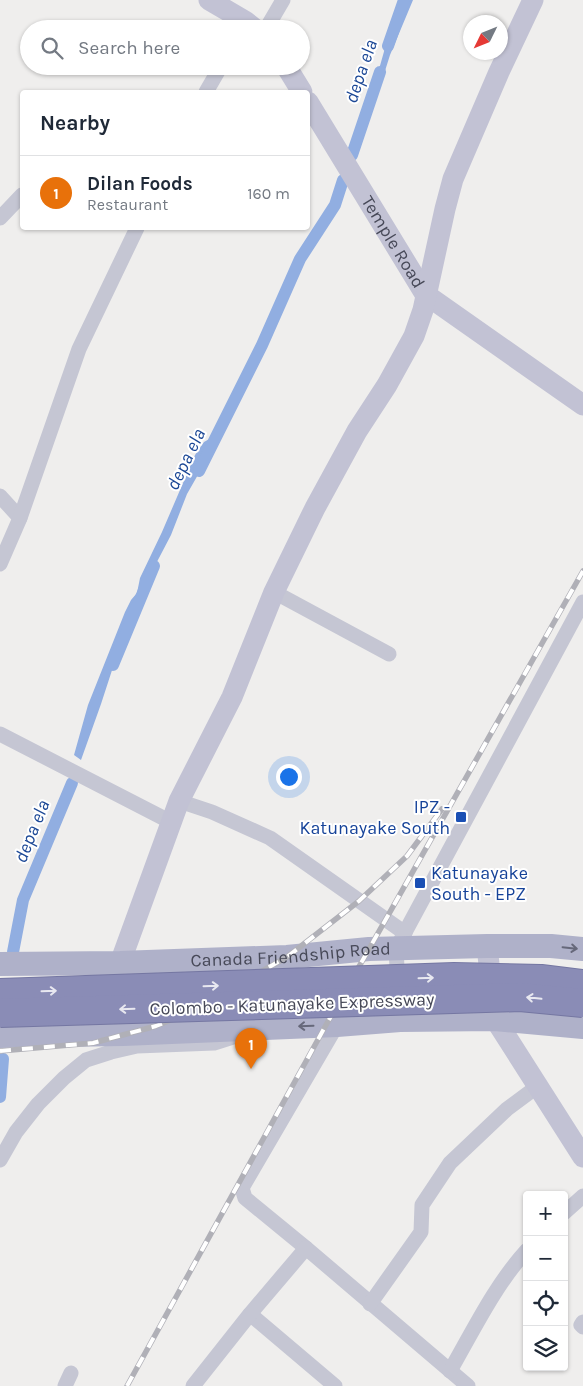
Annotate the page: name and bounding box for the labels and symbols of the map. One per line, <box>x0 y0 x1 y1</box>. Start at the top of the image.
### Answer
north arrow <box>463 15 508 60</box>
water label: depa ela <box>340 37 382 106</box>
street label: Temple Road <box>357 192 430 292</box>
water label: depa ela <box>162 425 210 494</box>
your location <box>276 764 302 790</box>
place label: IPZ - Katunayake South <box>300 796 450 839</box>
water label: depa ela <box>9 797 54 866</box>
marker: IPZ - Katunayake South <box>454 810 468 824</box>
place label: Katunayake South - EPZ <box>431 862 528 905</box>
marker: Katunayake South - EPZ <box>413 876 427 890</box>
street label: Canada Friendship Road <box>190 937 391 971</box>
one-way arrow <box>562 943 578 953</box>
one-way arrow <box>418 974 434 983</box>
one-way arrow <box>202 981 219 991</box>
one-way arrow <box>40 987 56 996</box>
street label: Colombo - Katunayake Expressway <box>149 988 435 1020</box>
one-way arrow <box>527 993 543 1003</box>
one-way arrow <box>120 1004 136 1014</box>
one-way arrow <box>298 1021 314 1031</box>
pin: 1 <box>235 1028 267 1069</box>

